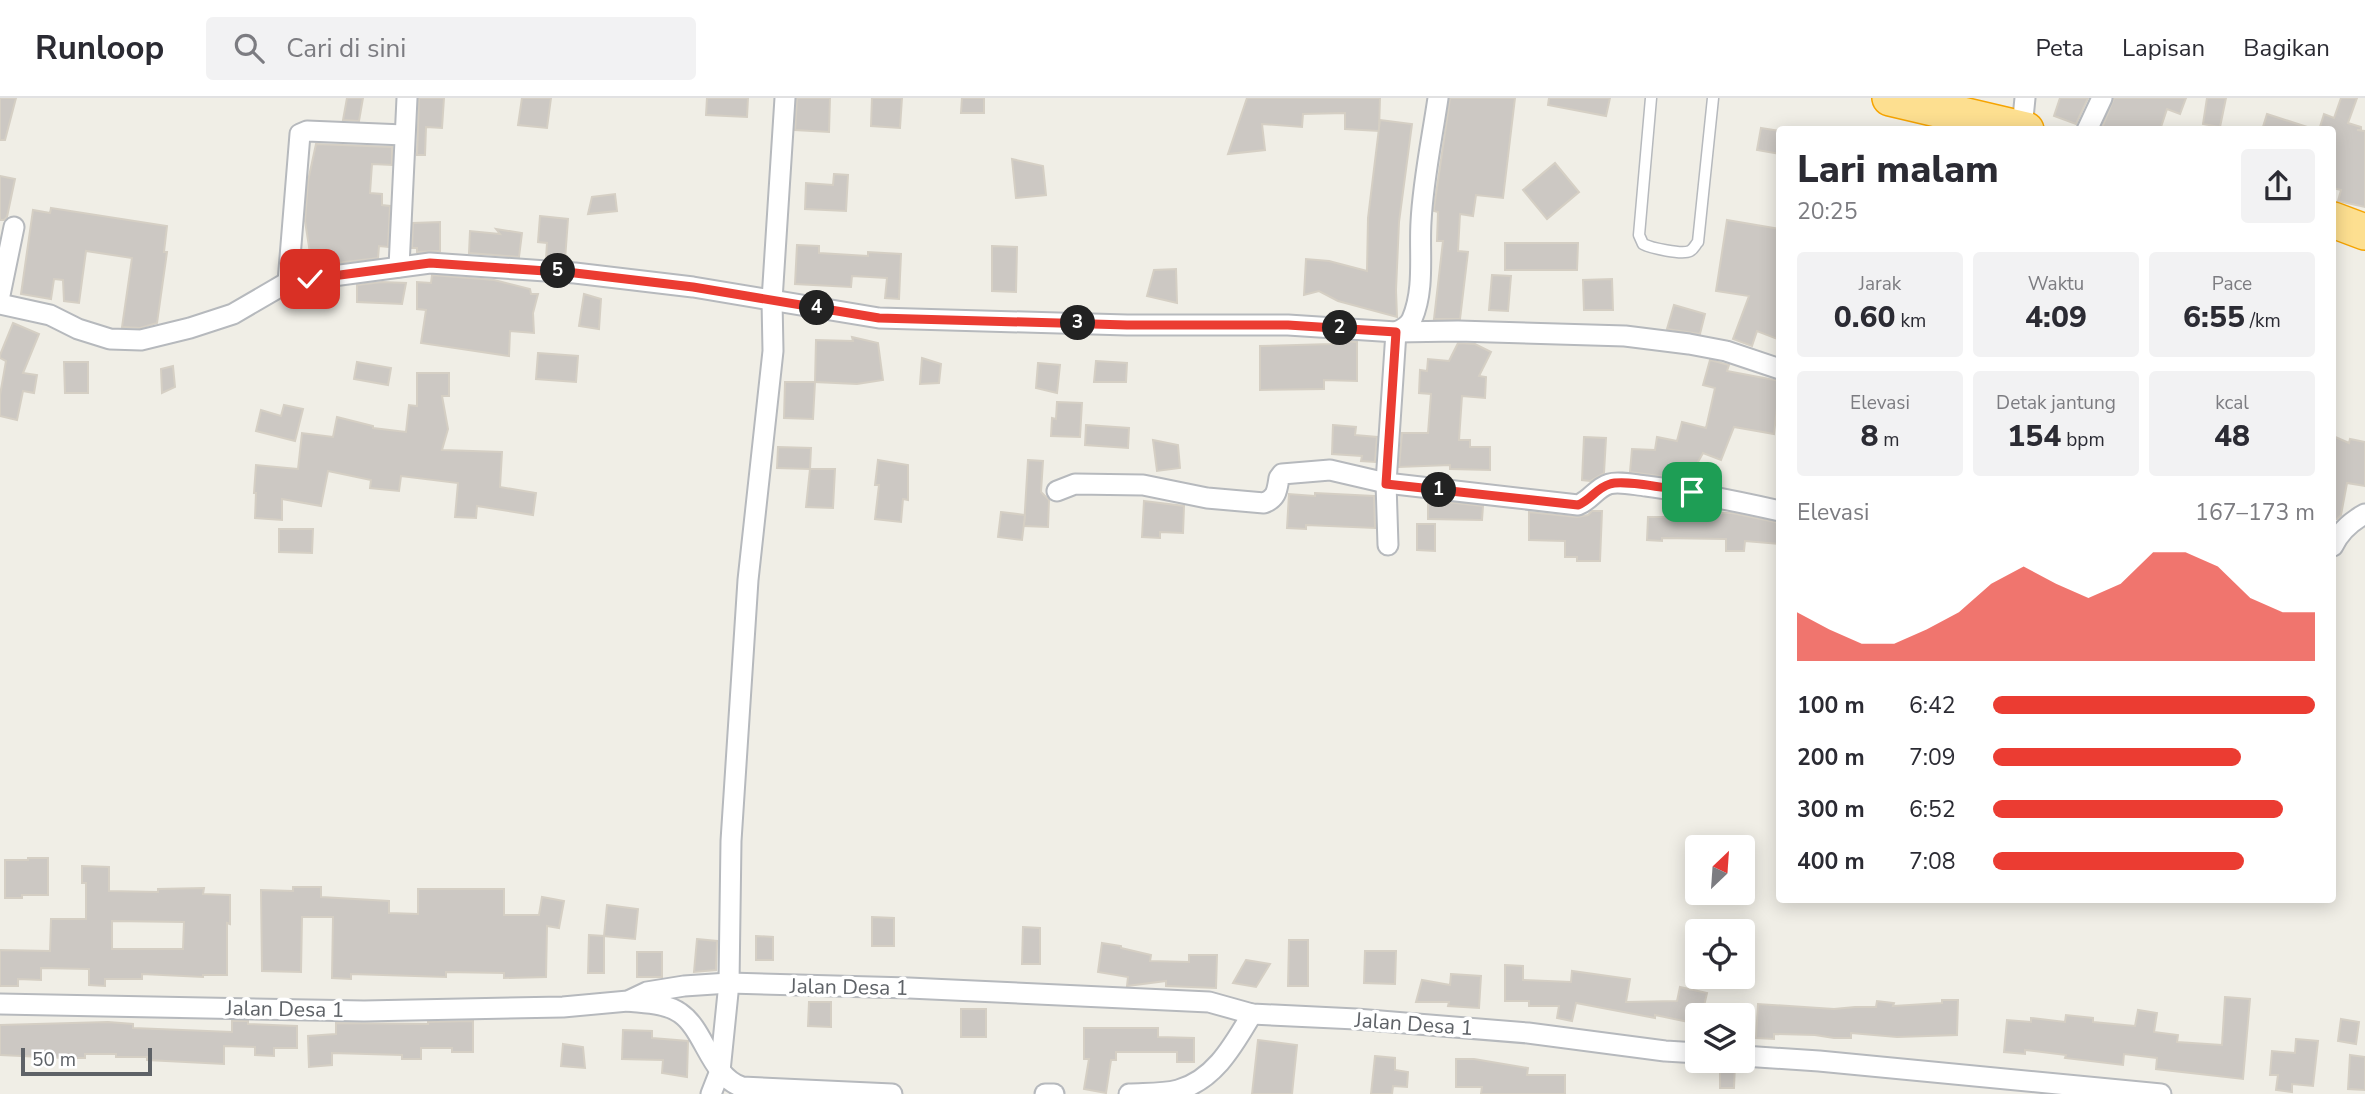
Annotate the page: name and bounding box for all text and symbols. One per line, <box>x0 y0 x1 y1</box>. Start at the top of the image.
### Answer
search box <box>206 17 696 80</box>
text: Runloop <box>35 26 164 71</box>
icon: search <box>230 29 268 67</box>
text: Cari di sini <box>286 31 406 66</box>
text: Peta <box>2035 32 2084 64</box>
text: Lapisan <box>2122 32 2205 64</box>
text: Bagikan <box>2243 32 2330 64</box>
text: Lari malam <box>1797 144 1999 195</box>
button: share <box>2241 149 2315 223</box>
text: 20:25 <box>1797 196 1857 227</box>
pin <box>280 249 340 309</box>
pin: 5 <box>540 254 576 288</box>
text: 5 <box>552 257 563 283</box>
icon: check <box>291 260 329 298</box>
text: Jarak <box>1859 271 1901 297</box>
text: Waktu <box>2028 271 2084 297</box>
text: Pace <box>2212 271 2252 297</box>
pin: 4 <box>800 290 834 326</box>
text: 4 <box>811 294 822 320</box>
text: 0.60 <box>1834 297 1896 338</box>
text: 4:09 <box>2025 297 2087 338</box>
text: 6:55 <box>2183 297 2245 338</box>
pin: 3 <box>1060 306 1096 341</box>
text: km <box>1896 308 1926 334</box>
text: /km <box>2245 308 2281 334</box>
text: 3 <box>1072 309 1083 335</box>
pin: 2 <box>1322 310 1358 345</box>
text: 2 <box>1334 314 1345 340</box>
text: Elevasi <box>1850 390 1910 416</box>
text: Detak jantung <box>1996 390 2116 416</box>
text: kcal <box>2215 390 2249 416</box>
text: 8 <box>1860 416 1878 457</box>
text: 154 <box>2007 416 2061 457</box>
text: 48 <box>2214 416 2250 457</box>
text: m <box>1878 427 1900 453</box>
text: bpm <box>2061 427 2105 453</box>
pin <box>1662 462 1722 522</box>
pin: 1 <box>1422 472 1456 508</box>
icon: arrive <box>1673 473 1711 511</box>
text: 1 <box>1433 476 1444 502</box>
text: Elevasi <box>1797 497 1869 528</box>
text: 167–173 m <box>2195 497 2315 528</box>
text: 100 m <box>1797 690 1865 721</box>
text: 6:42 <box>1909 690 1956 721</box>
text: 200 m <box>1797 742 1865 773</box>
text: 7:09 <box>1909 742 1956 773</box>
text: 300 m <box>1797 794 1865 825</box>
text: 6:52 <box>1909 794 1956 825</box>
north arrow <box>1685 835 1755 905</box>
map controls <box>1685 835 1755 1073</box>
text: 400 m <box>1797 846 1865 877</box>
text: 7:08 <box>1909 846 1956 877</box>
button: locate <box>1685 919 1755 989</box>
street label: Jalan Desa 1 <box>788 972 909 1002</box>
street label: Jalan Desa 1 <box>224 994 345 1024</box>
button: layers <box>1685 1003 1755 1073</box>
street label: Jalan Desa 1 <box>1353 1006 1474 1042</box>
scale bar <box>21 1045 152 1077</box>
text: 50 m <box>32 1047 76 1073</box>

